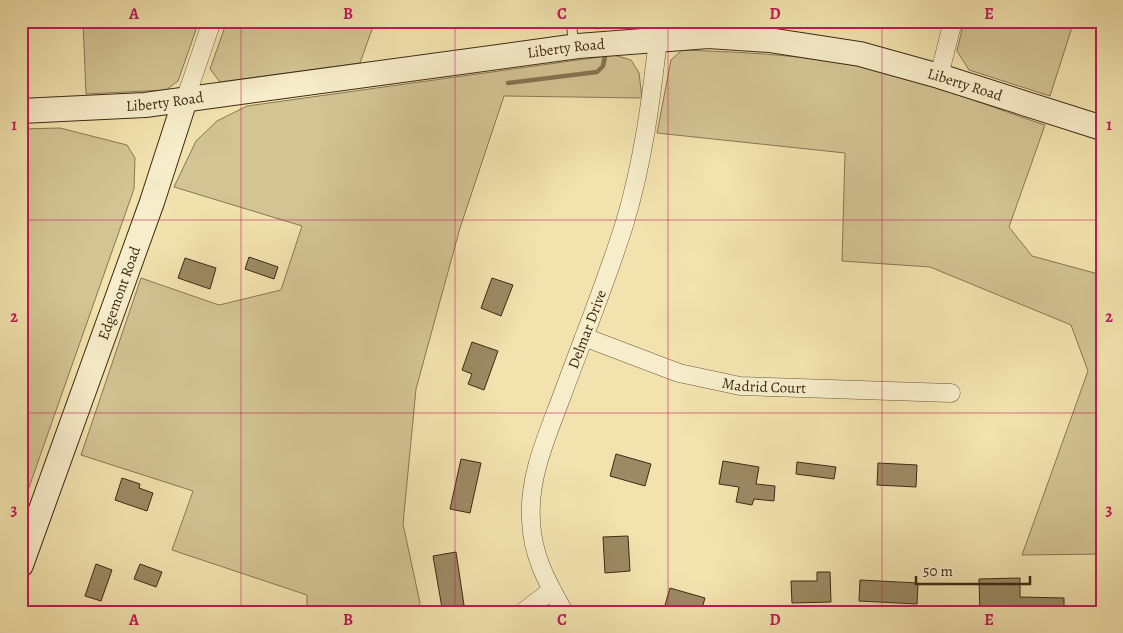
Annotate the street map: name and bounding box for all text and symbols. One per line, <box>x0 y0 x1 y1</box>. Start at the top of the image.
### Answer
text: A <box>128 3 140 25</box>
text: B <box>343 3 353 25</box>
text: C <box>557 3 567 25</box>
text: D <box>769 3 781 25</box>
text: E <box>984 3 994 25</box>
street label: Liberty Road <box>526 34 606 63</box>
street label: Liberty Road <box>925 63 1006 106</box>
street label: Liberty Road <box>125 87 206 116</box>
text: 1 <box>11 114 17 136</box>
text: 1 <box>1106 114 1112 136</box>
street label: Edgemont Road <box>93 243 145 343</box>
street label: Delmar Drive <box>563 287 611 371</box>
text: 2 <box>10 306 18 328</box>
text: 2 <box>1105 306 1113 328</box>
street label: Madrid Court <box>720 372 806 398</box>
text: 3 <box>11 499 18 521</box>
text: 3 <box>1106 499 1113 521</box>
scale bar <box>916 553 1029 585</box>
text: 50 m <box>923 561 953 581</box>
text: A <box>128 609 140 631</box>
text: B <box>343 609 353 631</box>
text: C <box>557 609 567 631</box>
text: D <box>769 609 781 631</box>
text: E <box>984 609 994 631</box>

